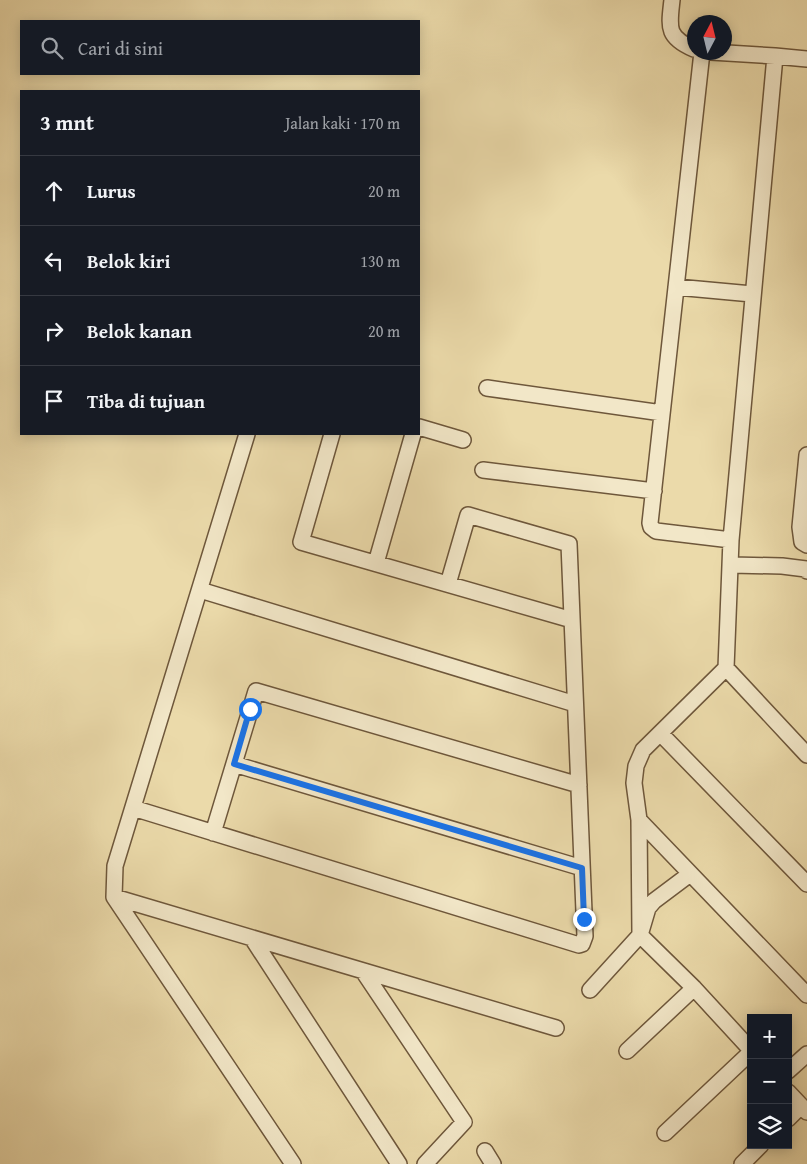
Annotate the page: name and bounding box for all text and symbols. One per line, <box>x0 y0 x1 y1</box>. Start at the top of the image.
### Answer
north arrow <box>687 15 732 60</box>
search box <box>20 20 420 75</box>
icon: search <box>38 34 66 62</box>
text: Cari di sini <box>78 34 163 62</box>
text: 3 mnt <box>40 107 94 138</box>
text: Jalan kaki · 170 m <box>285 111 400 135</box>
icon: ahead <box>40 177 68 205</box>
text: Lurus <box>87 177 136 205</box>
text: 20 m <box>368 179 400 203</box>
icon: left <box>40 247 68 275</box>
text: Belok kiri <box>87 247 170 275</box>
text: 130 m <box>360 249 400 273</box>
icon: right <box>40 317 68 345</box>
text: Belok kanan <box>87 317 192 345</box>
text: 20 m <box>368 319 400 343</box>
icon: arrive <box>40 387 68 415</box>
text: Tiba di tujuan <box>87 387 205 415</box>
route start <box>239 698 262 721</box>
route end <box>573 908 596 931</box>
map controls <box>747 1014 792 1149</box>
button: + <box>747 1014 792 1059</box>
button: − <box>747 1059 792 1104</box>
button: layers <box>747 1104 792 1149</box>

